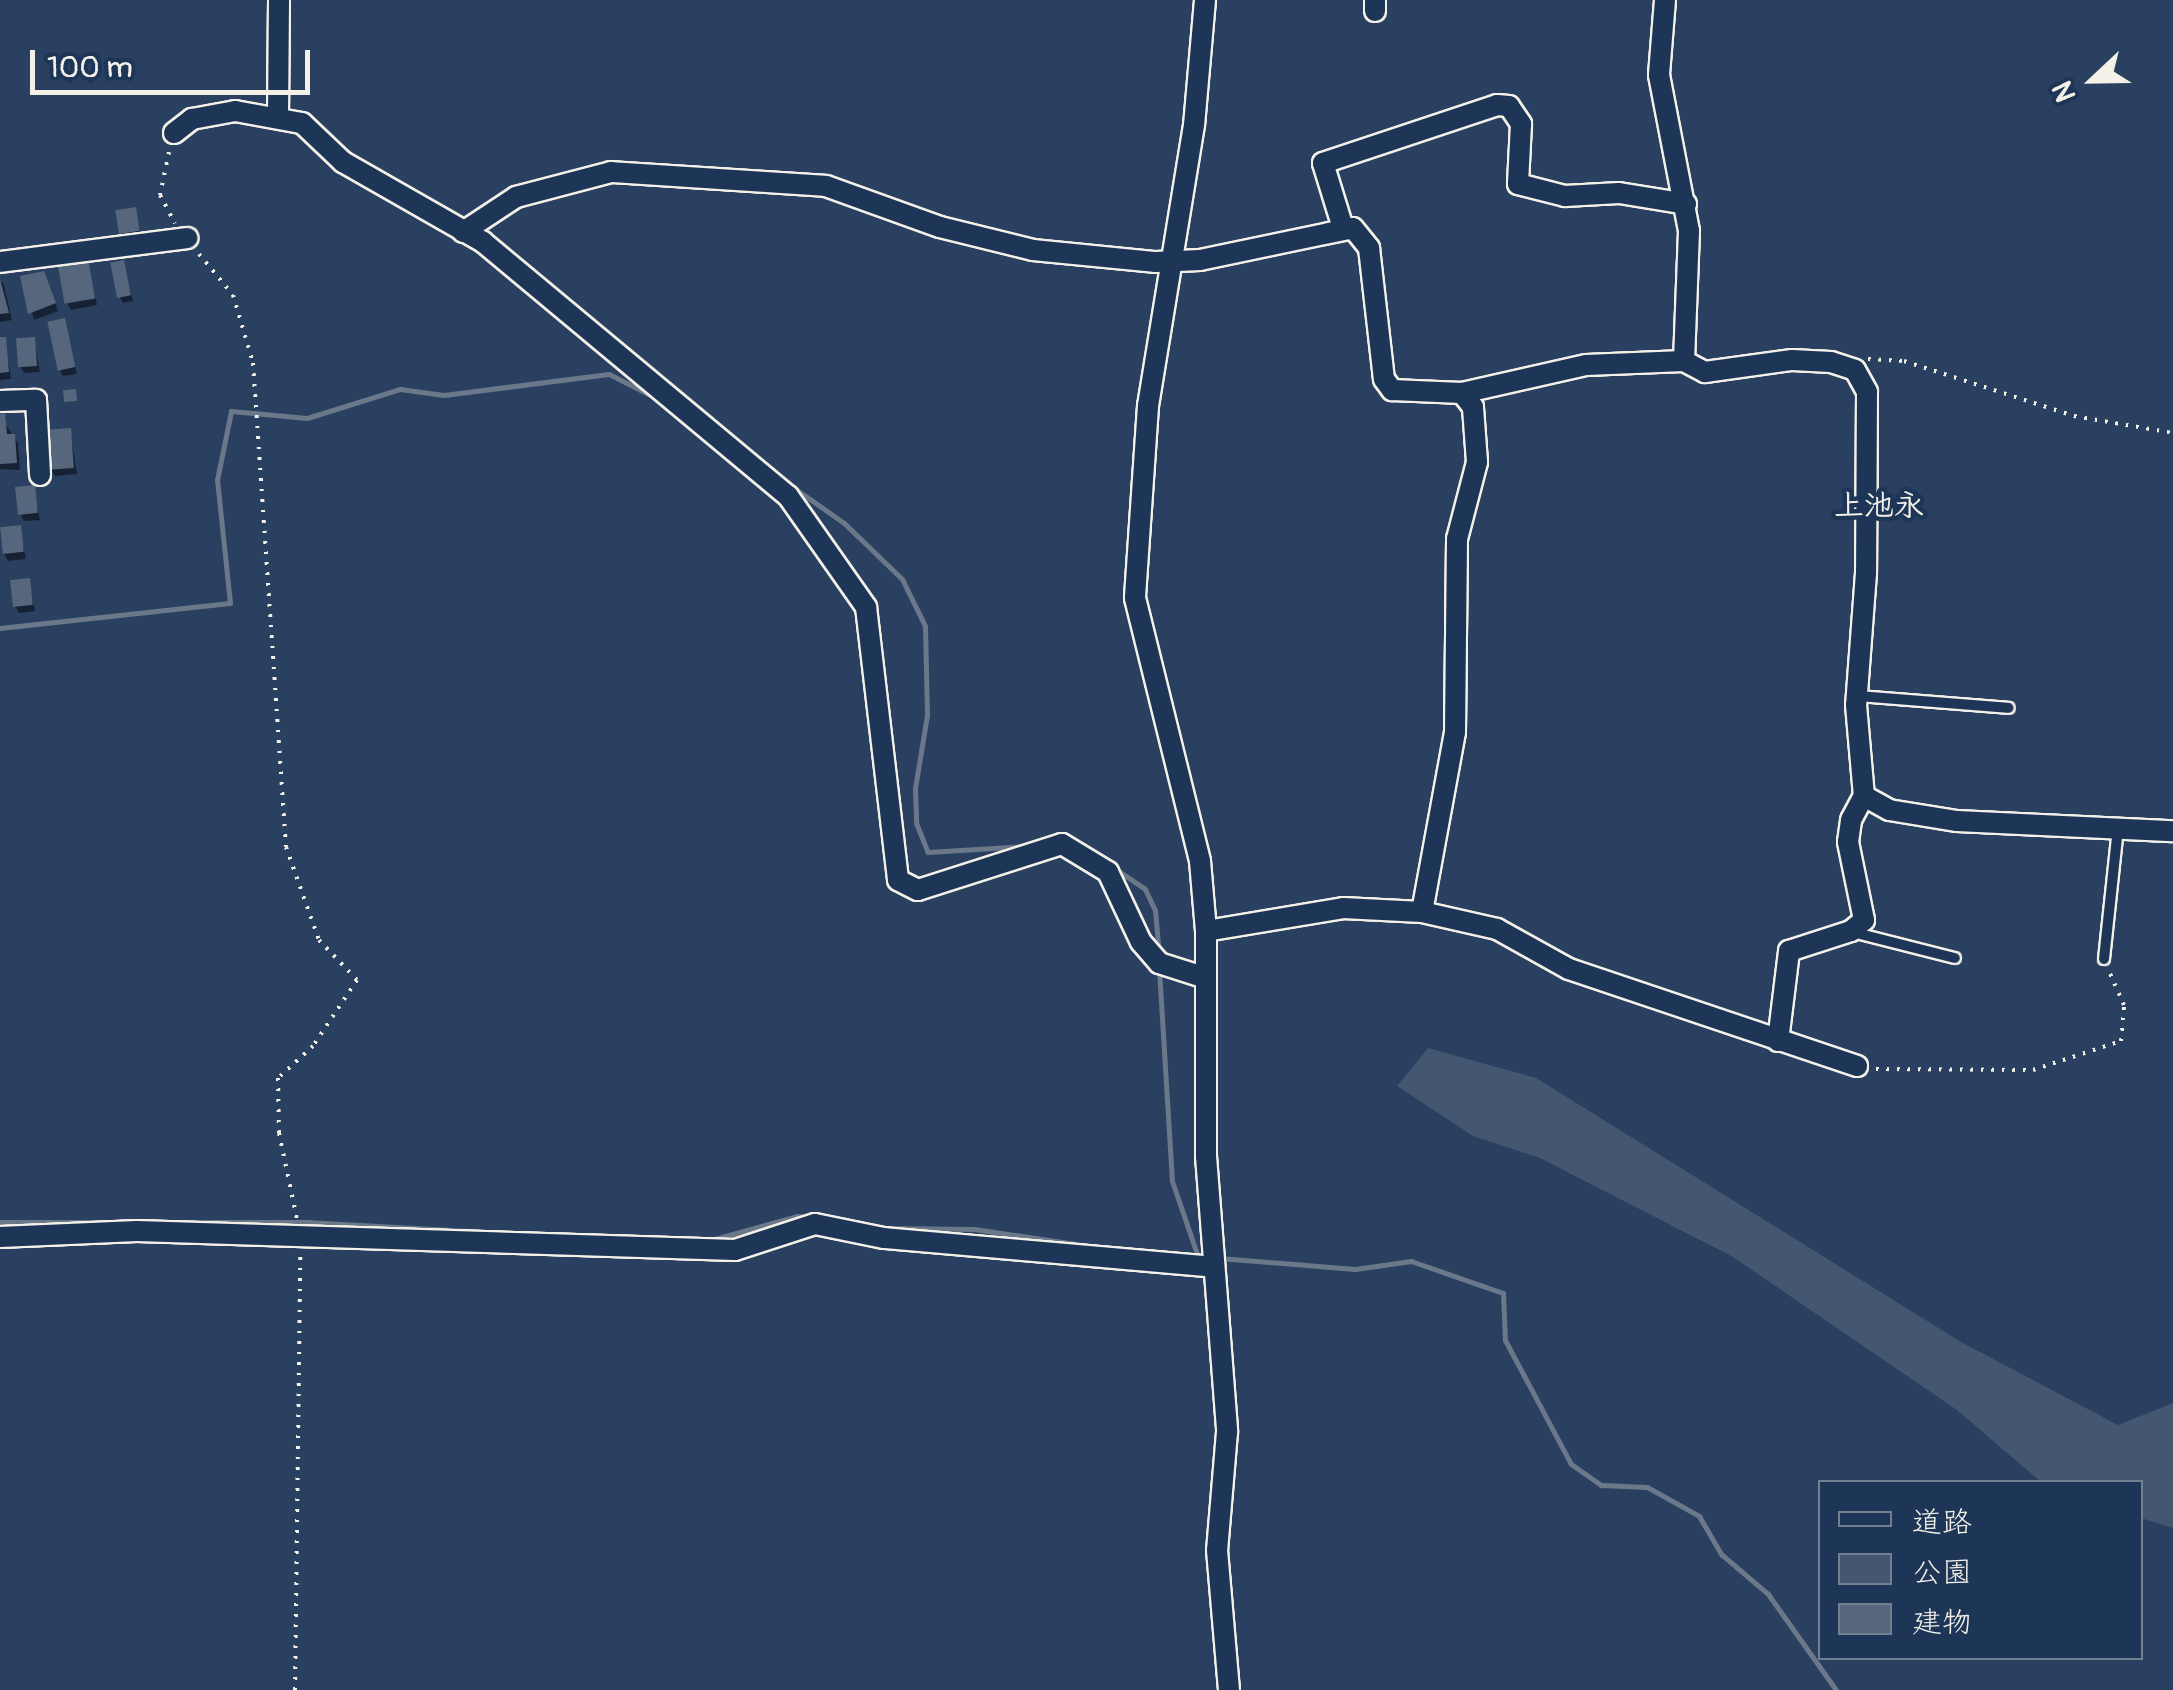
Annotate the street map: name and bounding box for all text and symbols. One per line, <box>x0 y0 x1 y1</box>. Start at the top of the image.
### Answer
scale bar <box>35 30 315 92</box>
north arrow <box>2043 30 2143 130</box>
text: 100 m <box>47 49 133 86</box>
text: N <box>2045 76 2084 107</box>
district label: 上池永 <box>1834 488 1924 524</box>
legend <box>1818 1480 2143 1660</box>
text: 道路 <box>1912 1504 1972 1541</box>
text: 公園 <box>1912 1554 1972 1591</box>
text: 建物 <box>1912 1604 1972 1641</box>

